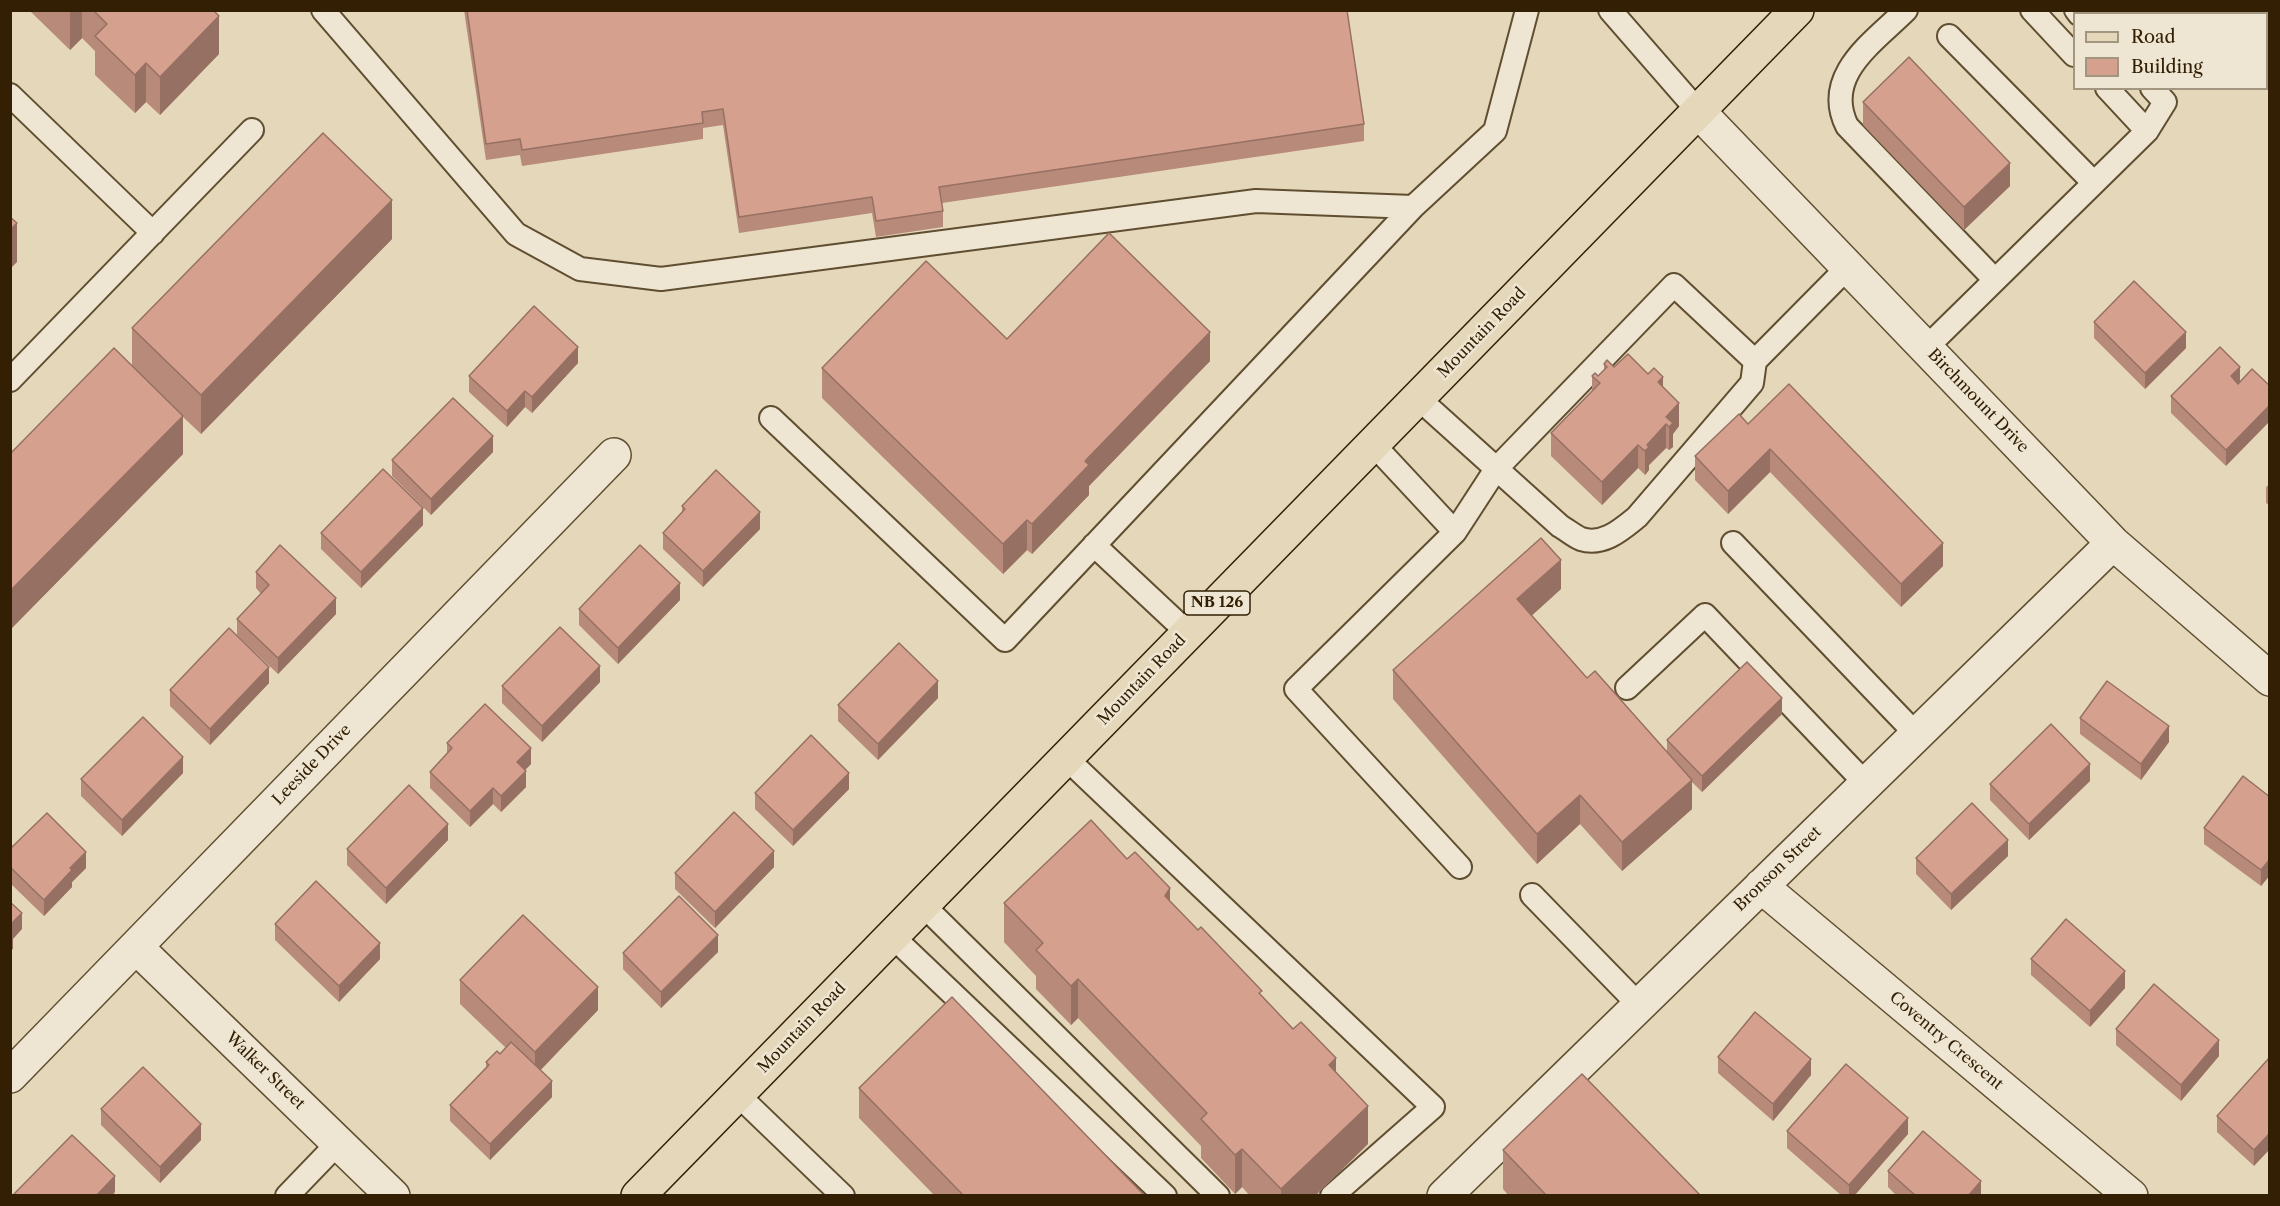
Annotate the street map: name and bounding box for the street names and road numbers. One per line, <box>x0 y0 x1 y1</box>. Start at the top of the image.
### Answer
street label: Mountain Road <box>1434 284 1530 382</box>
street label: Birchmount Drive <box>1924 345 2032 457</box>
road number: NB 126 <box>1184 591 1250 615</box>
street label: Mountain Road <box>1094 631 1190 729</box>
street label: Leeside Drive <box>269 721 355 809</box>
street label: Bronson Street <box>1730 823 1826 915</box>
street label: Mountain Road <box>754 979 850 1077</box>
street label: Coventry Crescent <box>1885 988 2007 1094</box>
street label: Walker Street <box>221 1028 309 1114</box>

